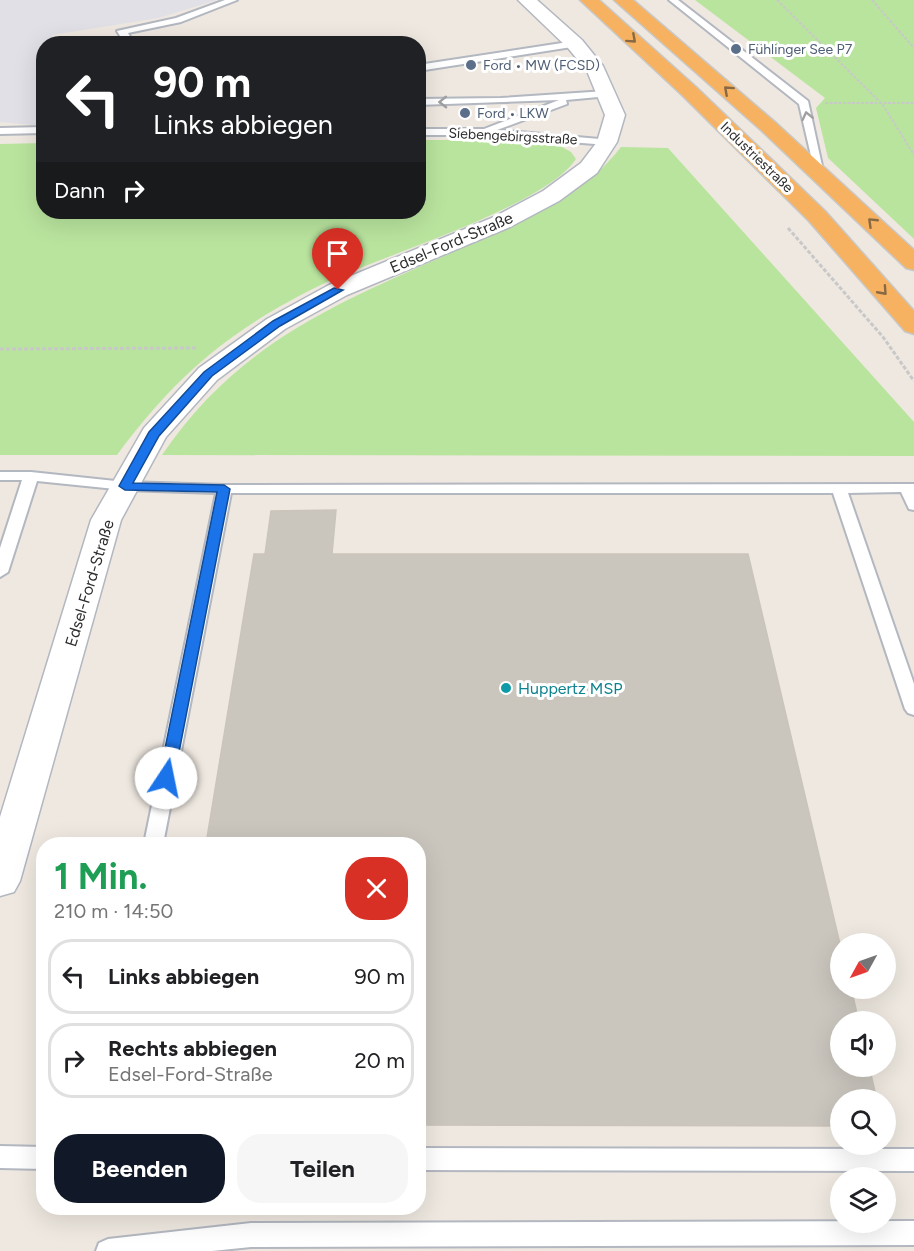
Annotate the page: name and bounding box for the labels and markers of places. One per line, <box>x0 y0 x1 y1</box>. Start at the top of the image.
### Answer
place label: Fühlinger See P7 <box>748 41 853 58</box>
marker: Fühlinger See P7 <box>729 42 743 56</box>
place label: Ford • MW (FCSD) <box>483 57 600 74</box>
marker: Ford • MW (FCSD) <box>464 58 478 72</box>
place label: Ford • LKW <box>477 105 549 122</box>
marker: Ford • LKW <box>458 106 472 120</box>
pin <box>312 228 363 290</box>
place label: Huppertz MSP <box>518 679 622 698</box>
marker: Huppertz MSP <box>499 681 513 695</box>

